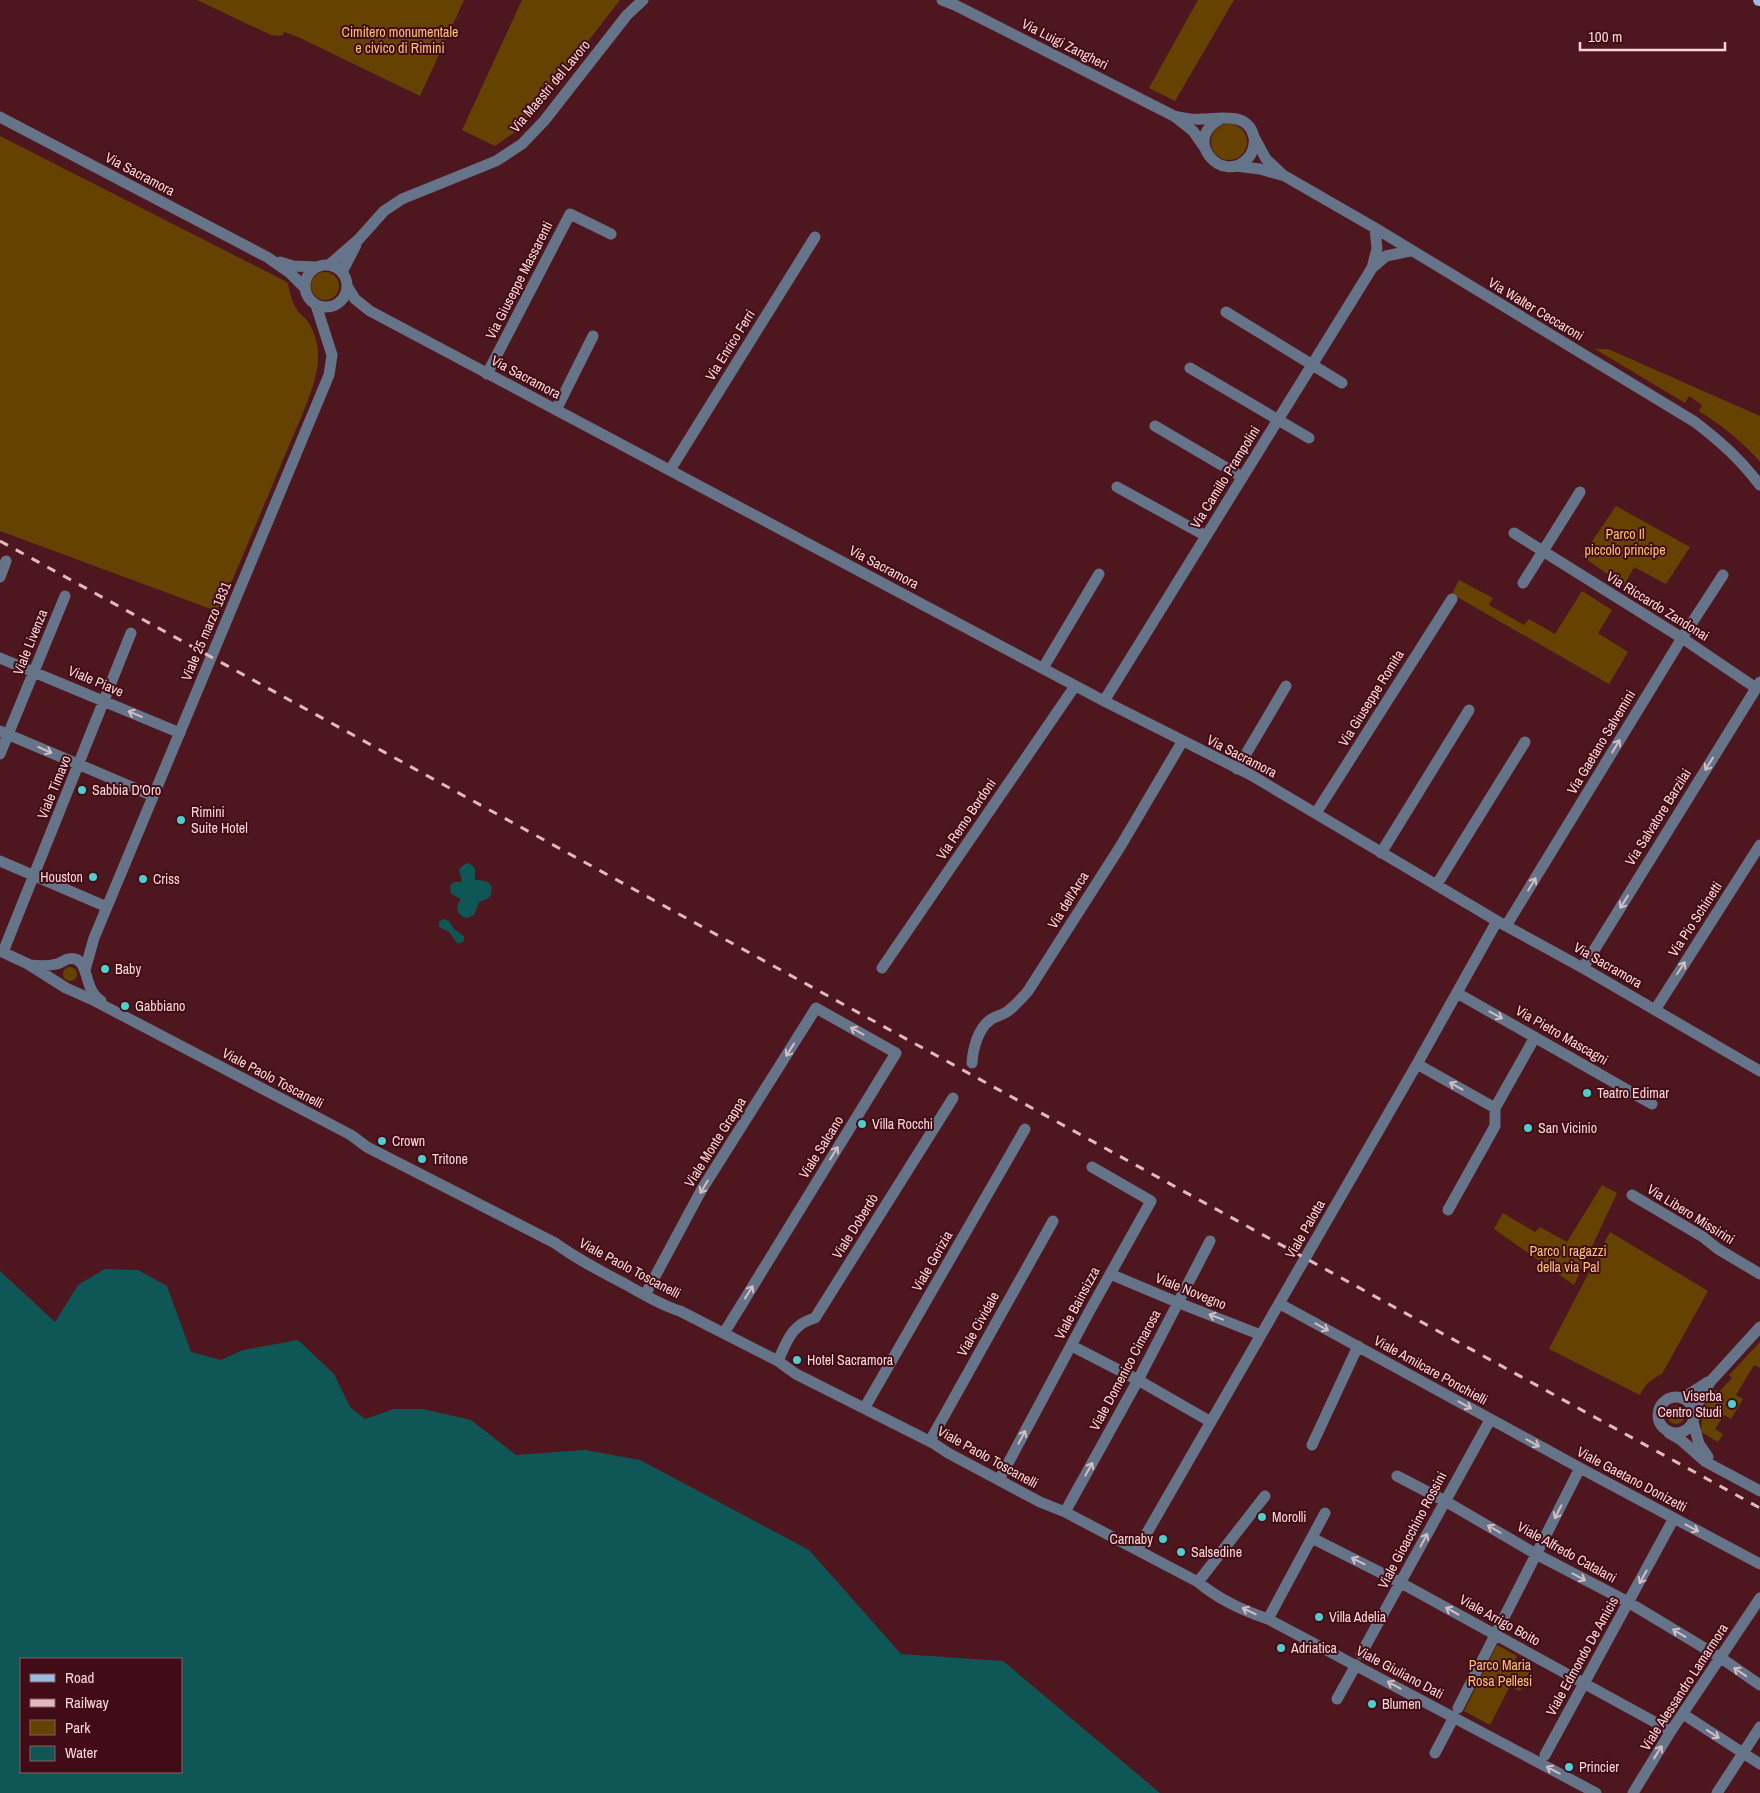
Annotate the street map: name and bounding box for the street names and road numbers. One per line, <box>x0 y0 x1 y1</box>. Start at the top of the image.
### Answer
street label: Via Luigi Zangheri <box>1019 14 1111 74</box>
street label: Via Maestri del Lavoro <box>506 36 594 136</box>
street label: Via Sacramora <box>102 148 178 200</box>
street label: Via Giuseppe Massarenti <box>481 218 557 342</box>
street label: Via Walter Ceccaroni <box>1485 273 1587 345</box>
street label: Via Enrico Ferri <box>701 306 759 384</box>
street label: Via Sacramora <box>488 351 564 403</box>
street label: Via Camillo Prampolini <box>1186 422 1264 532</box>
street label: Via Sacramora <box>846 541 922 593</box>
street label: Via Riccardo Zandonai <box>1603 567 1713 645</box>
street label: Viale 25 marzo 1831 <box>177 578 235 683</box>
street label: Viale Livenza <box>9 606 52 678</box>
street label: Via Giuseppe Romita <box>1334 646 1408 750</box>
street label: Viale Piave <box>66 661 126 701</box>
street label: Via Gaetano Salvemini <box>1563 687 1639 797</box>
street label: Via Sacramora <box>1204 731 1281 782</box>
street label: Viale Timavo <box>33 753 75 821</box>
street label: Via Salvatore Barzilai <box>1621 765 1695 869</box>
street label: Via Remo Bordoni <box>932 775 1000 863</box>
street label: Via dell'Arca <box>1043 868 1093 932</box>
street label: Via Pio Schinetti <box>1664 878 1726 960</box>
street label: Via Sacramora <box>1570 938 1646 992</box>
street label: Via Pietro Mascagni <box>1513 1001 1611 1069</box>
street label: Viale Paolo Toscanelli <box>219 1044 327 1112</box>
street label: Viale Monte Grappa <box>680 1093 750 1190</box>
street label: Viale Salcano <box>795 1112 847 1182</box>
street label: Via Libero Missirini <box>1644 1180 1738 1248</box>
street label: Viale Doberdò <box>828 1190 882 1262</box>
street label: Viale Palotta <box>1281 1196 1329 1262</box>
street label: Viale Gorizia <box>908 1227 957 1294</box>
street label: Viale Paolo Toscanelli <box>576 1234 684 1302</box>
street label: Viale Bainsizza <box>1050 1263 1104 1342</box>
street label: Viale Novegno <box>1153 1269 1229 1313</box>
street label: Viale Cividale <box>953 1288 1003 1360</box>
street label: Viale Domenico Cimarosa <box>1085 1306 1165 1434</box>
street label: Viale Amilcare Ponchielli <box>1371 1331 1491 1409</box>
street label: Viale Paolo Toscanelli <box>934 1422 1042 1492</box>
street label: Viale Gaetano Donizetti <box>1574 1442 1690 1516</box>
street label: Viale Gioacchino Rossini <box>1374 1468 1450 1592</box>
street label: Viale Alfredo Catalani <box>1514 1517 1620 1587</box>
street label: Viale Arrigo Boito <box>1456 1590 1544 1650</box>
street label: Viale Edmondo De Amicis <box>1542 1593 1622 1719</box>
street label: Viale Alessandro Lamarmora <box>1636 1620 1732 1754</box>
street label: Viale Giuliano Dati <box>1353 1641 1447 1703</box>

